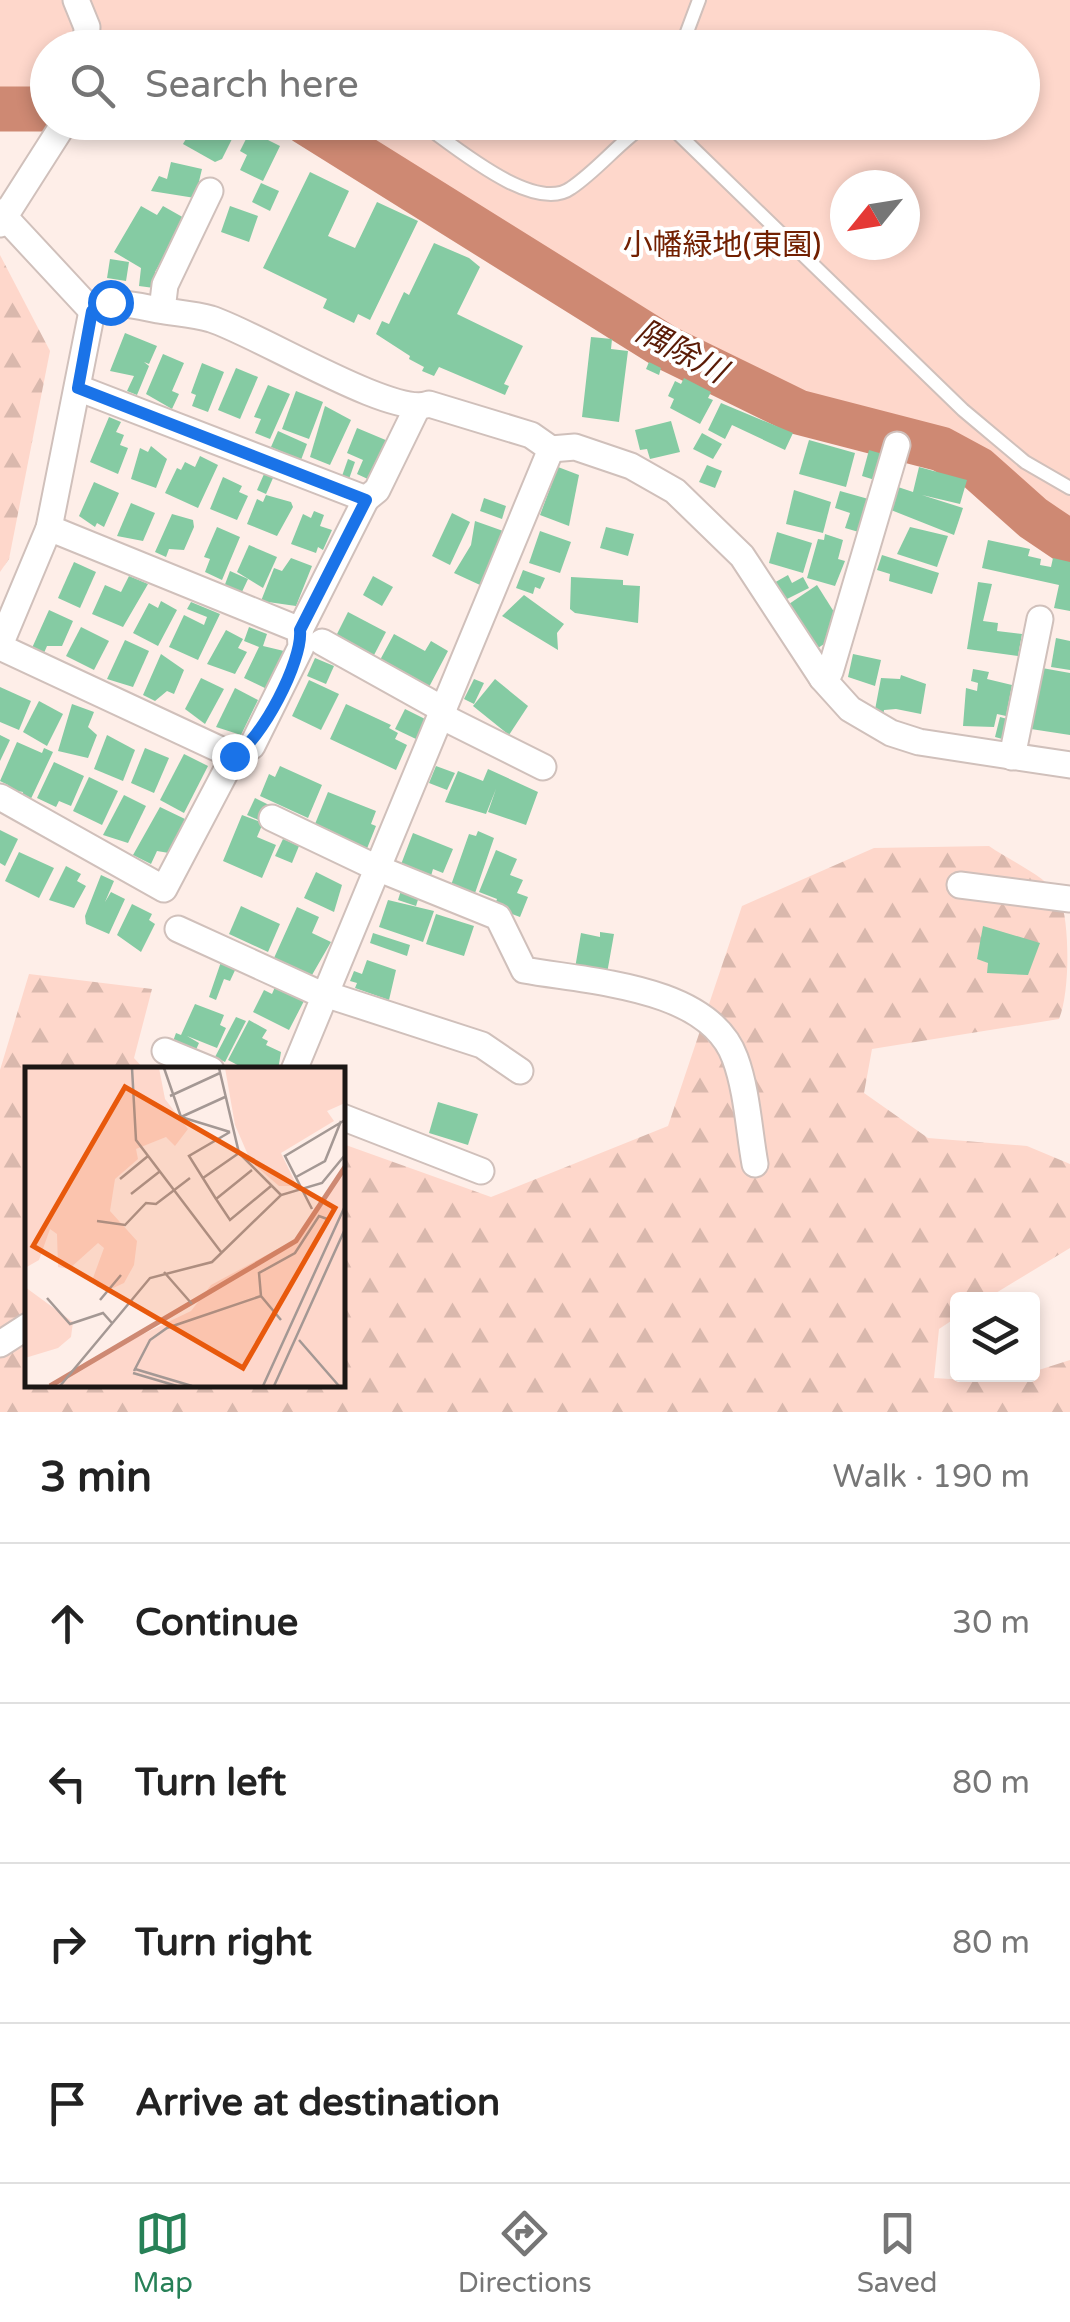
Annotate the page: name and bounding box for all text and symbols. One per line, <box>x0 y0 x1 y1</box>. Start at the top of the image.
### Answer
search box <box>30 30 1040 140</box>
icon: search <box>65 58 120 113</box>
text: Search here <box>145 62 359 108</box>
north arrow <box>830 170 920 260</box>
park label: 小幡緑地(東園) <box>623 227 821 264</box>
route start <box>88 280 134 326</box>
water label: 隅除川 <box>630 313 735 393</box>
route end <box>212 734 258 780</box>
inset map <box>25 1067 345 1387</box>
map controls <box>950 1292 1040 1382</box>
button: layers <box>950 1292 1040 1382</box>
text: 3 min <box>40 1452 152 1503</box>
text: Walk · 190 m <box>833 1458 1030 1496</box>
icon: ahead <box>40 1596 95 1651</box>
text: Continue <box>135 1600 298 1646</box>
text: 30 m <box>952 1604 1030 1642</box>
icon: left <box>40 1756 95 1811</box>
text: Turn left <box>135 1760 286 1806</box>
text: 80 m <box>952 1764 1030 1802</box>
icon: right <box>40 1916 95 1971</box>
text: Turn right <box>135 1920 312 1966</box>
text: 80 m <box>952 1924 1030 1962</box>
icon: arrive <box>40 2076 95 2131</box>
text: Arrive at destination <box>135 2080 500 2126</box>
tab: Map <box>132 2206 193 2300</box>
tab: Directions <box>458 2206 592 2300</box>
tab: Saved <box>857 2206 938 2300</box>

